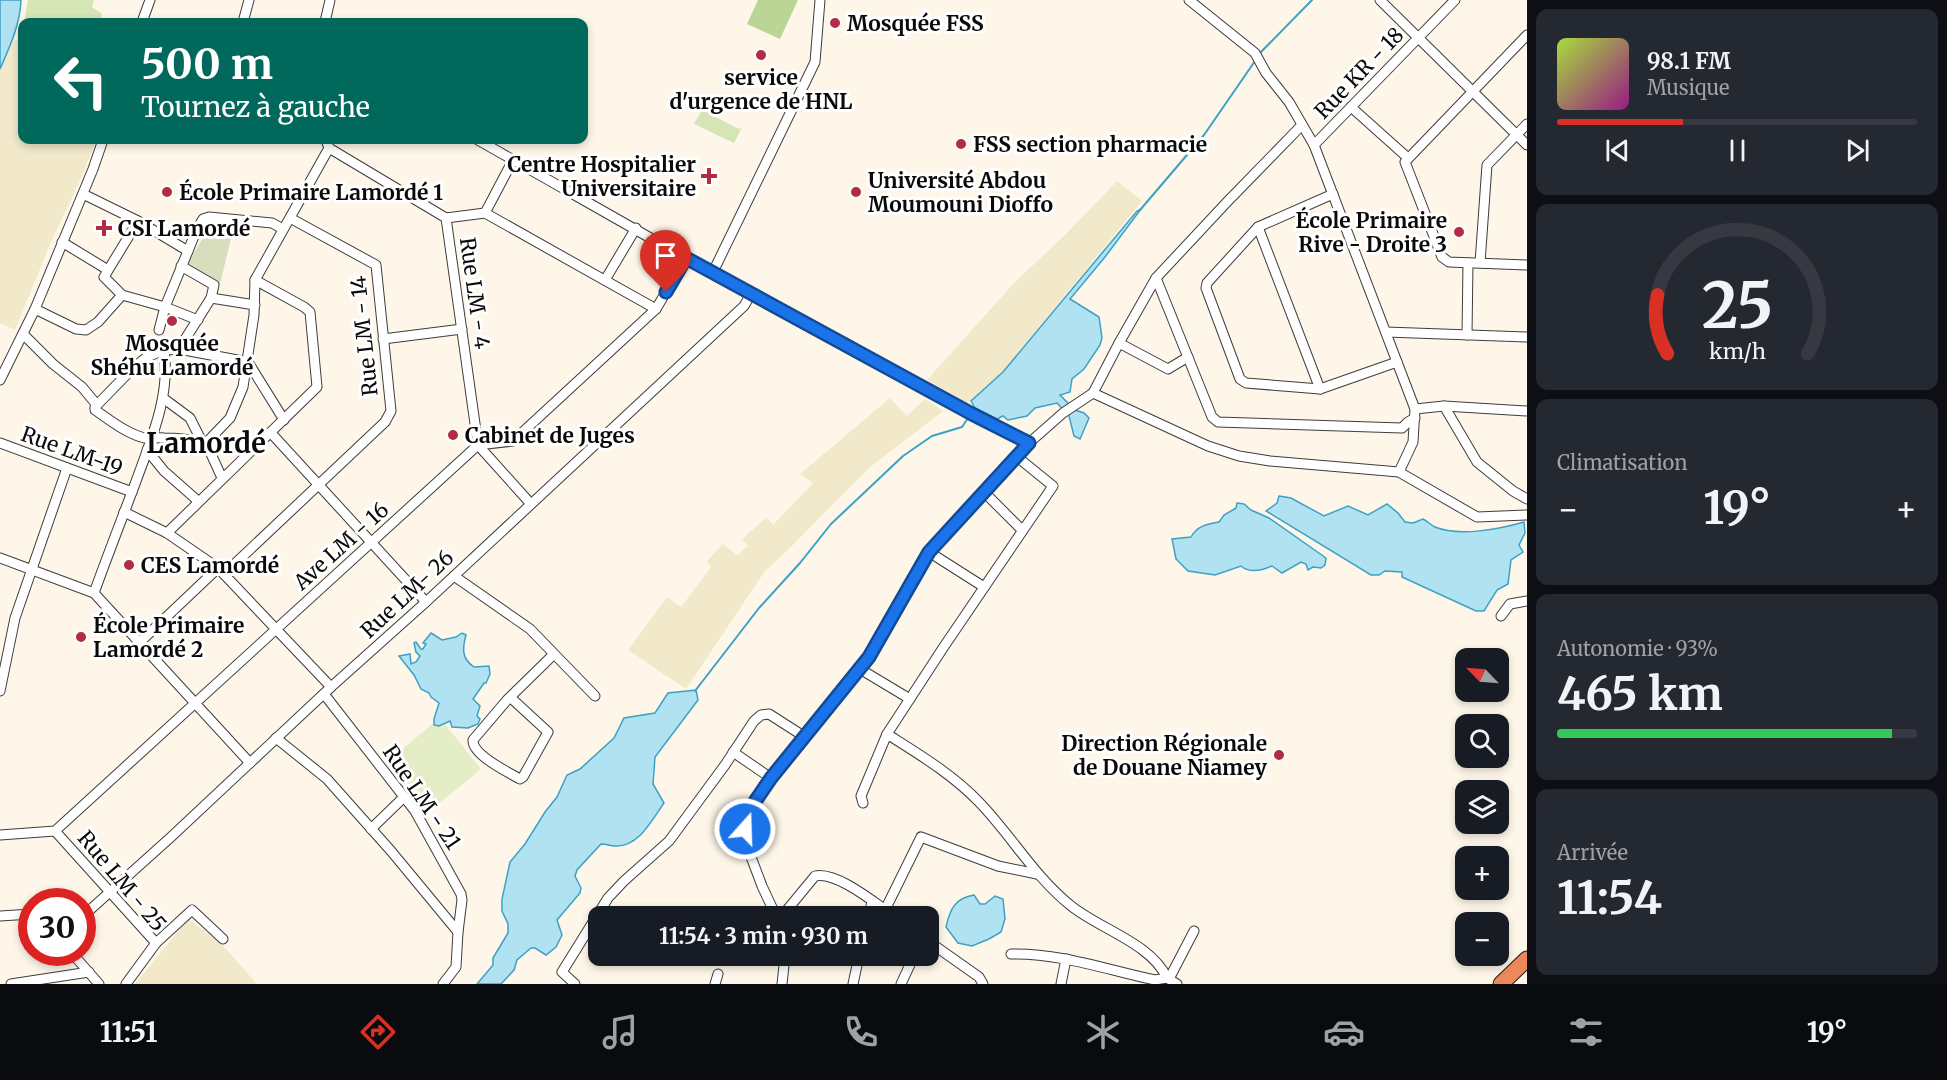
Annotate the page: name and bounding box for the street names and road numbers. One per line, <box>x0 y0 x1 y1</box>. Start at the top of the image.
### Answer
street label: Rue KR - 18 <box>1309 22 1409 124</box>
street label: Rue LM - 4 <box>454 235 496 351</box>
street label: Rue LM - 14 <box>344 274 384 397</box>
street label: Rue LM-19 <box>17 420 127 482</box>
street label: Ave LM - 16 <box>287 496 394 596</box>
street label: Rue LM- 26 <box>355 544 459 644</box>
street label: Rue LM - 21 <box>377 739 467 855</box>
street label: Rue LM - 25 <box>72 825 172 937</box>

